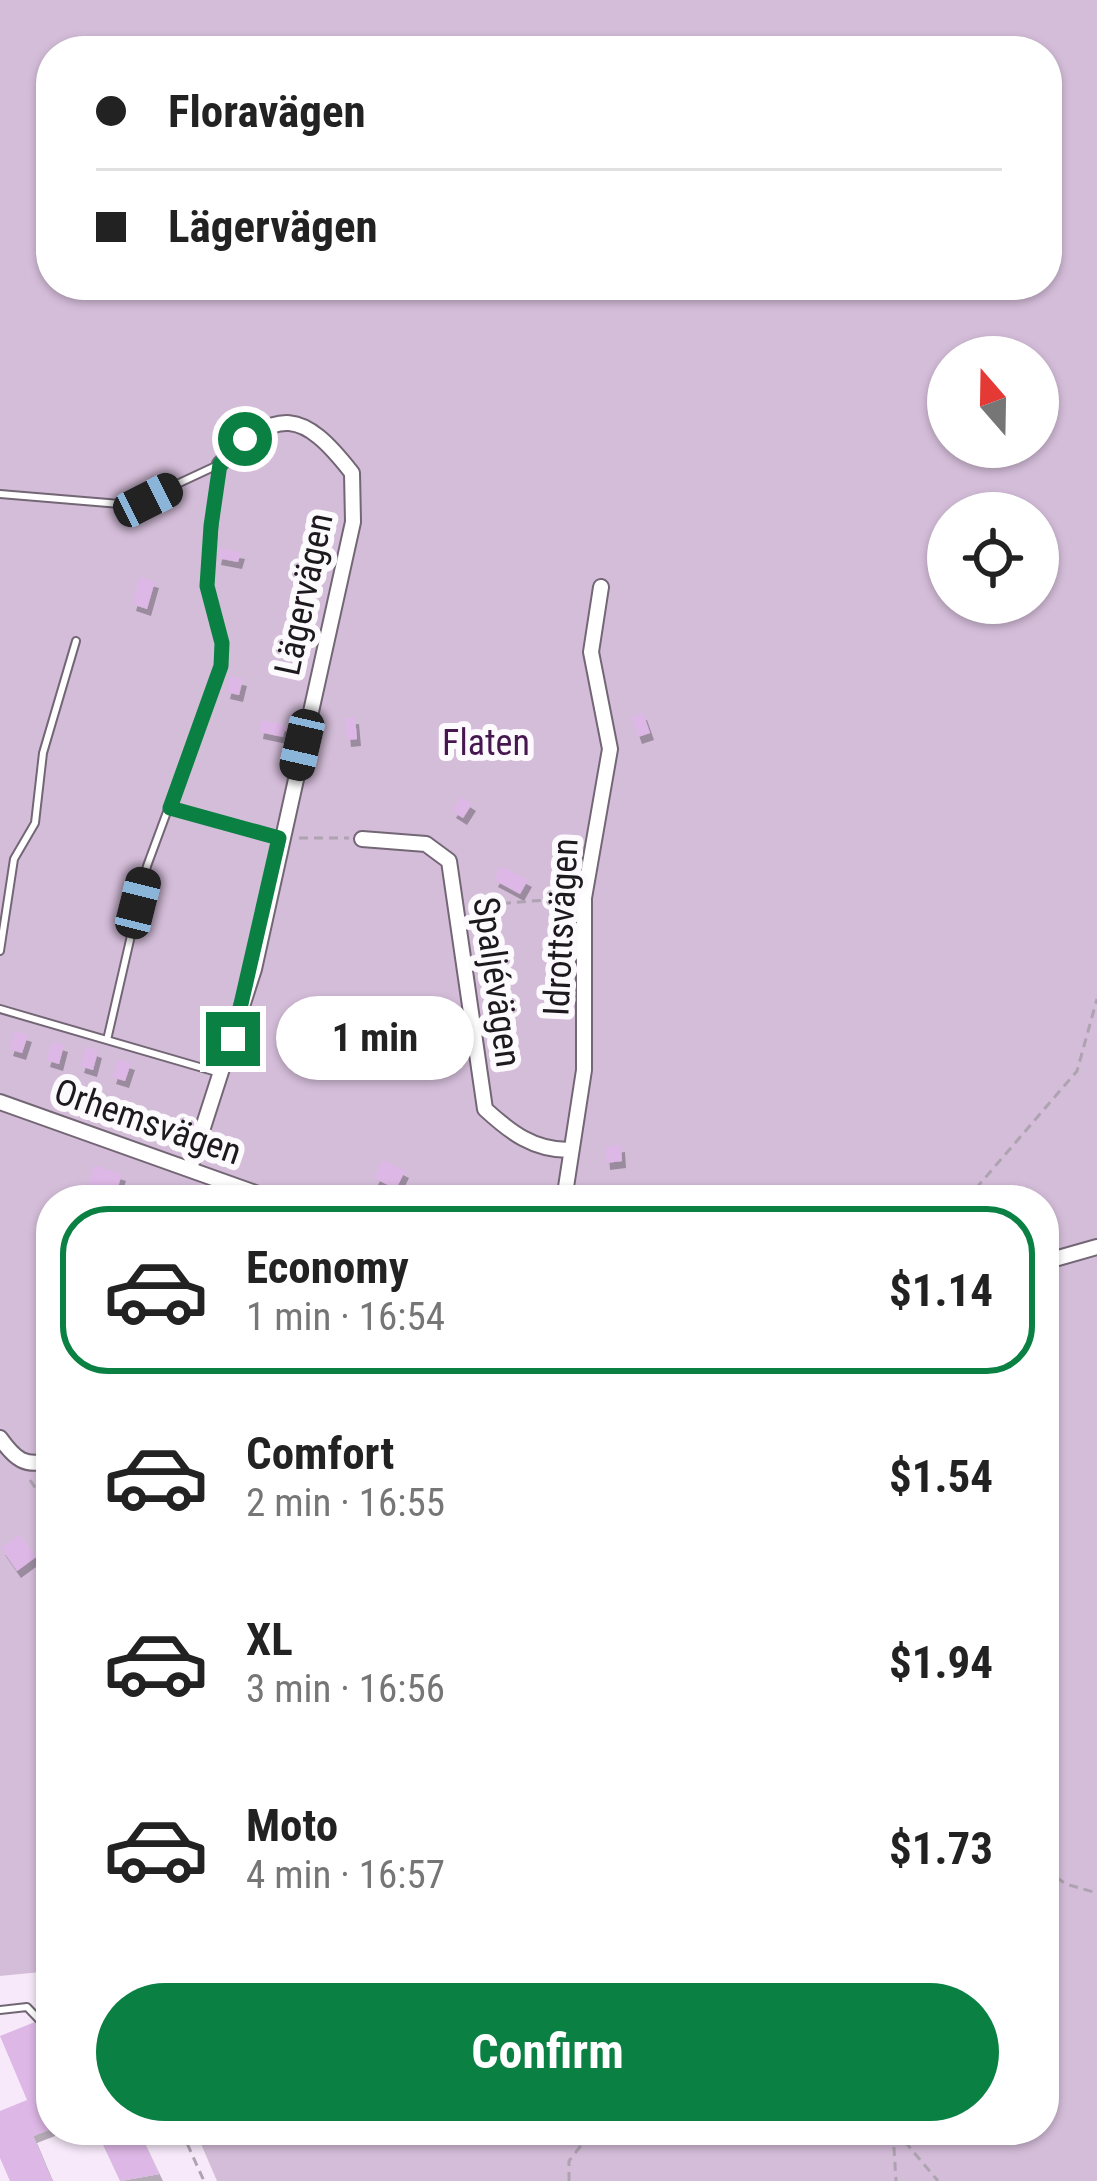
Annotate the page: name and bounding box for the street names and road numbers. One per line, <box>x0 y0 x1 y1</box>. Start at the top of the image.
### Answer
street label: Lägervägen <box>266 509 342 679</box>
street label: Idrottsvägen <box>535 837 587 1017</box>
street label: Spaljévägen <box>464 895 530 1070</box>
street label: Orhemsvägen <box>49 1070 247 1174</box>

